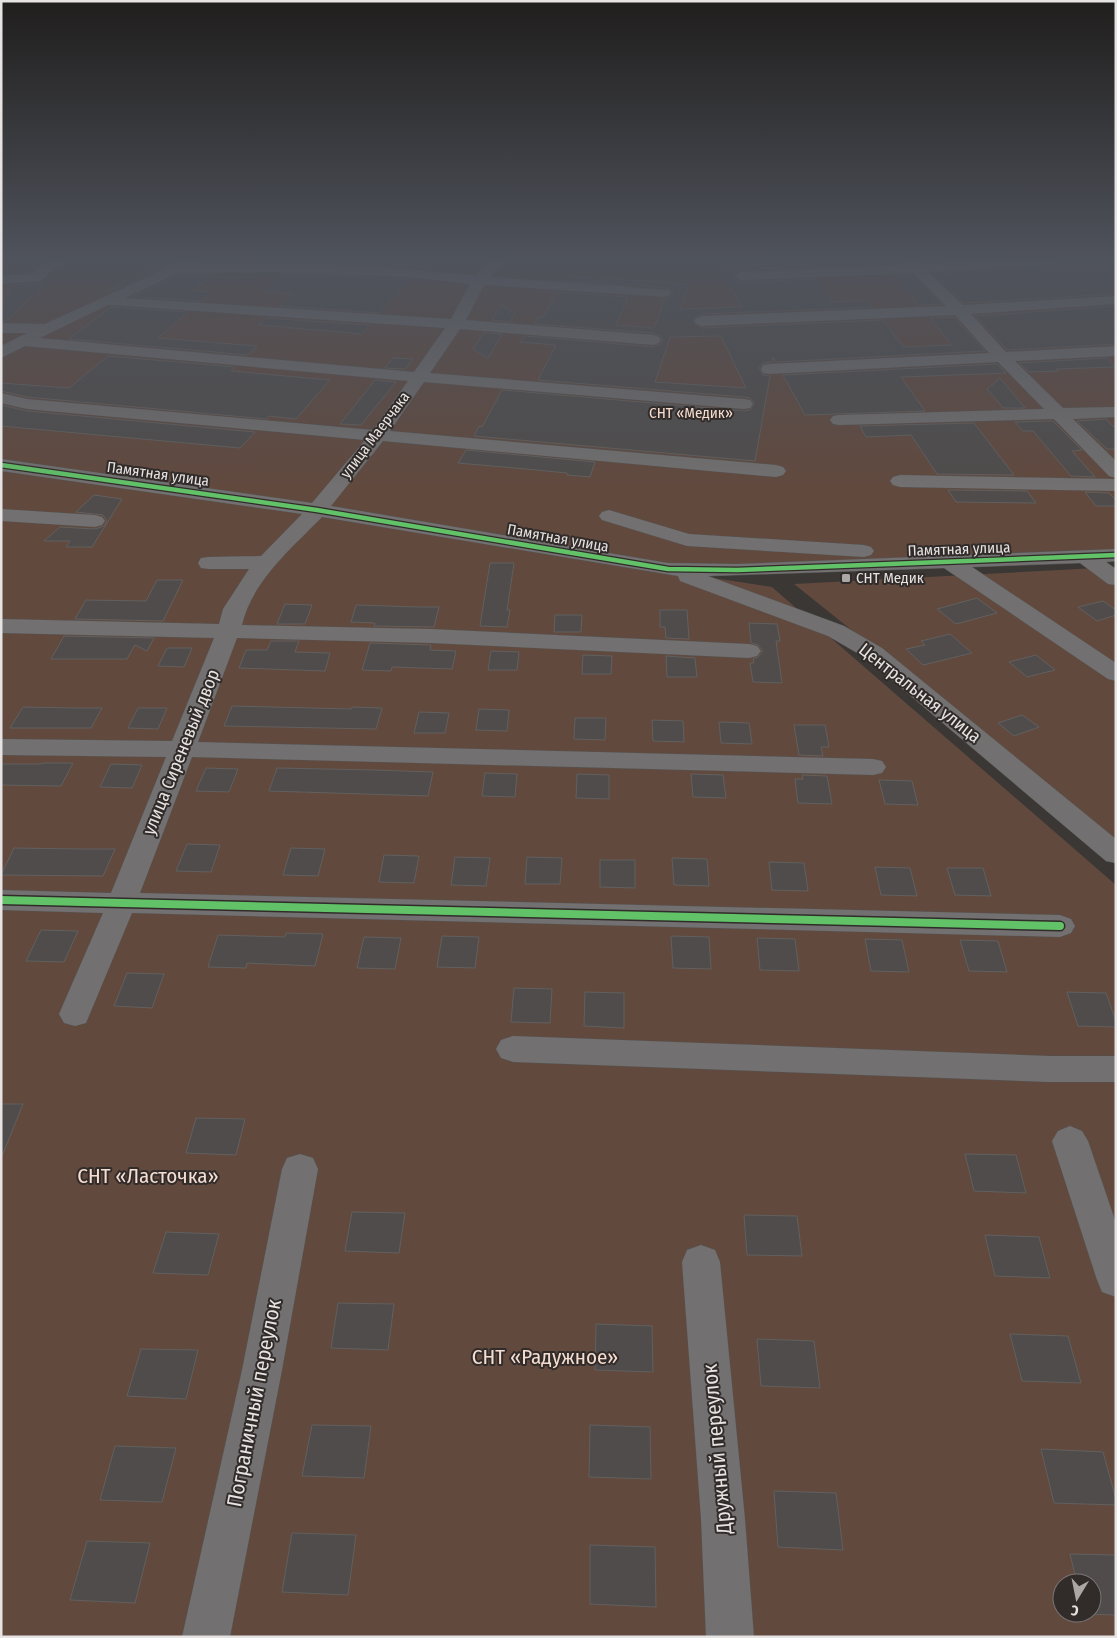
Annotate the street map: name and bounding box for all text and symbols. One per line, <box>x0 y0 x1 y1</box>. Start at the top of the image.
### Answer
street label: улица Маерчака <box>337 388 413 482</box>
park label: СНТ «Медик» <box>649 404 733 422</box>
street label: Памятная улица <box>106 458 210 490</box>
street label: Памятная улица <box>506 520 610 556</box>
street label: Памятная улица <box>907 538 1011 560</box>
place label: СНТ Медик <box>856 569 924 587</box>
marker: СНТ Медик <box>840 572 852 584</box>
street label: Центральная улица <box>854 638 986 748</box>
street label: улица Сиреневый двор <box>138 666 224 838</box>
park label: СНТ «Ласточка» <box>77 1163 219 1189</box>
street label: Пограничный переулок <box>221 1297 287 1509</box>
park label: СНТ «Радужное» <box>472 1344 618 1370</box>
street label: Дружный переулок <box>697 1363 737 1536</box>
north arrow <box>1052 1573 1102 1623</box>
text: С <box>1069 1601 1080 1619</box>

